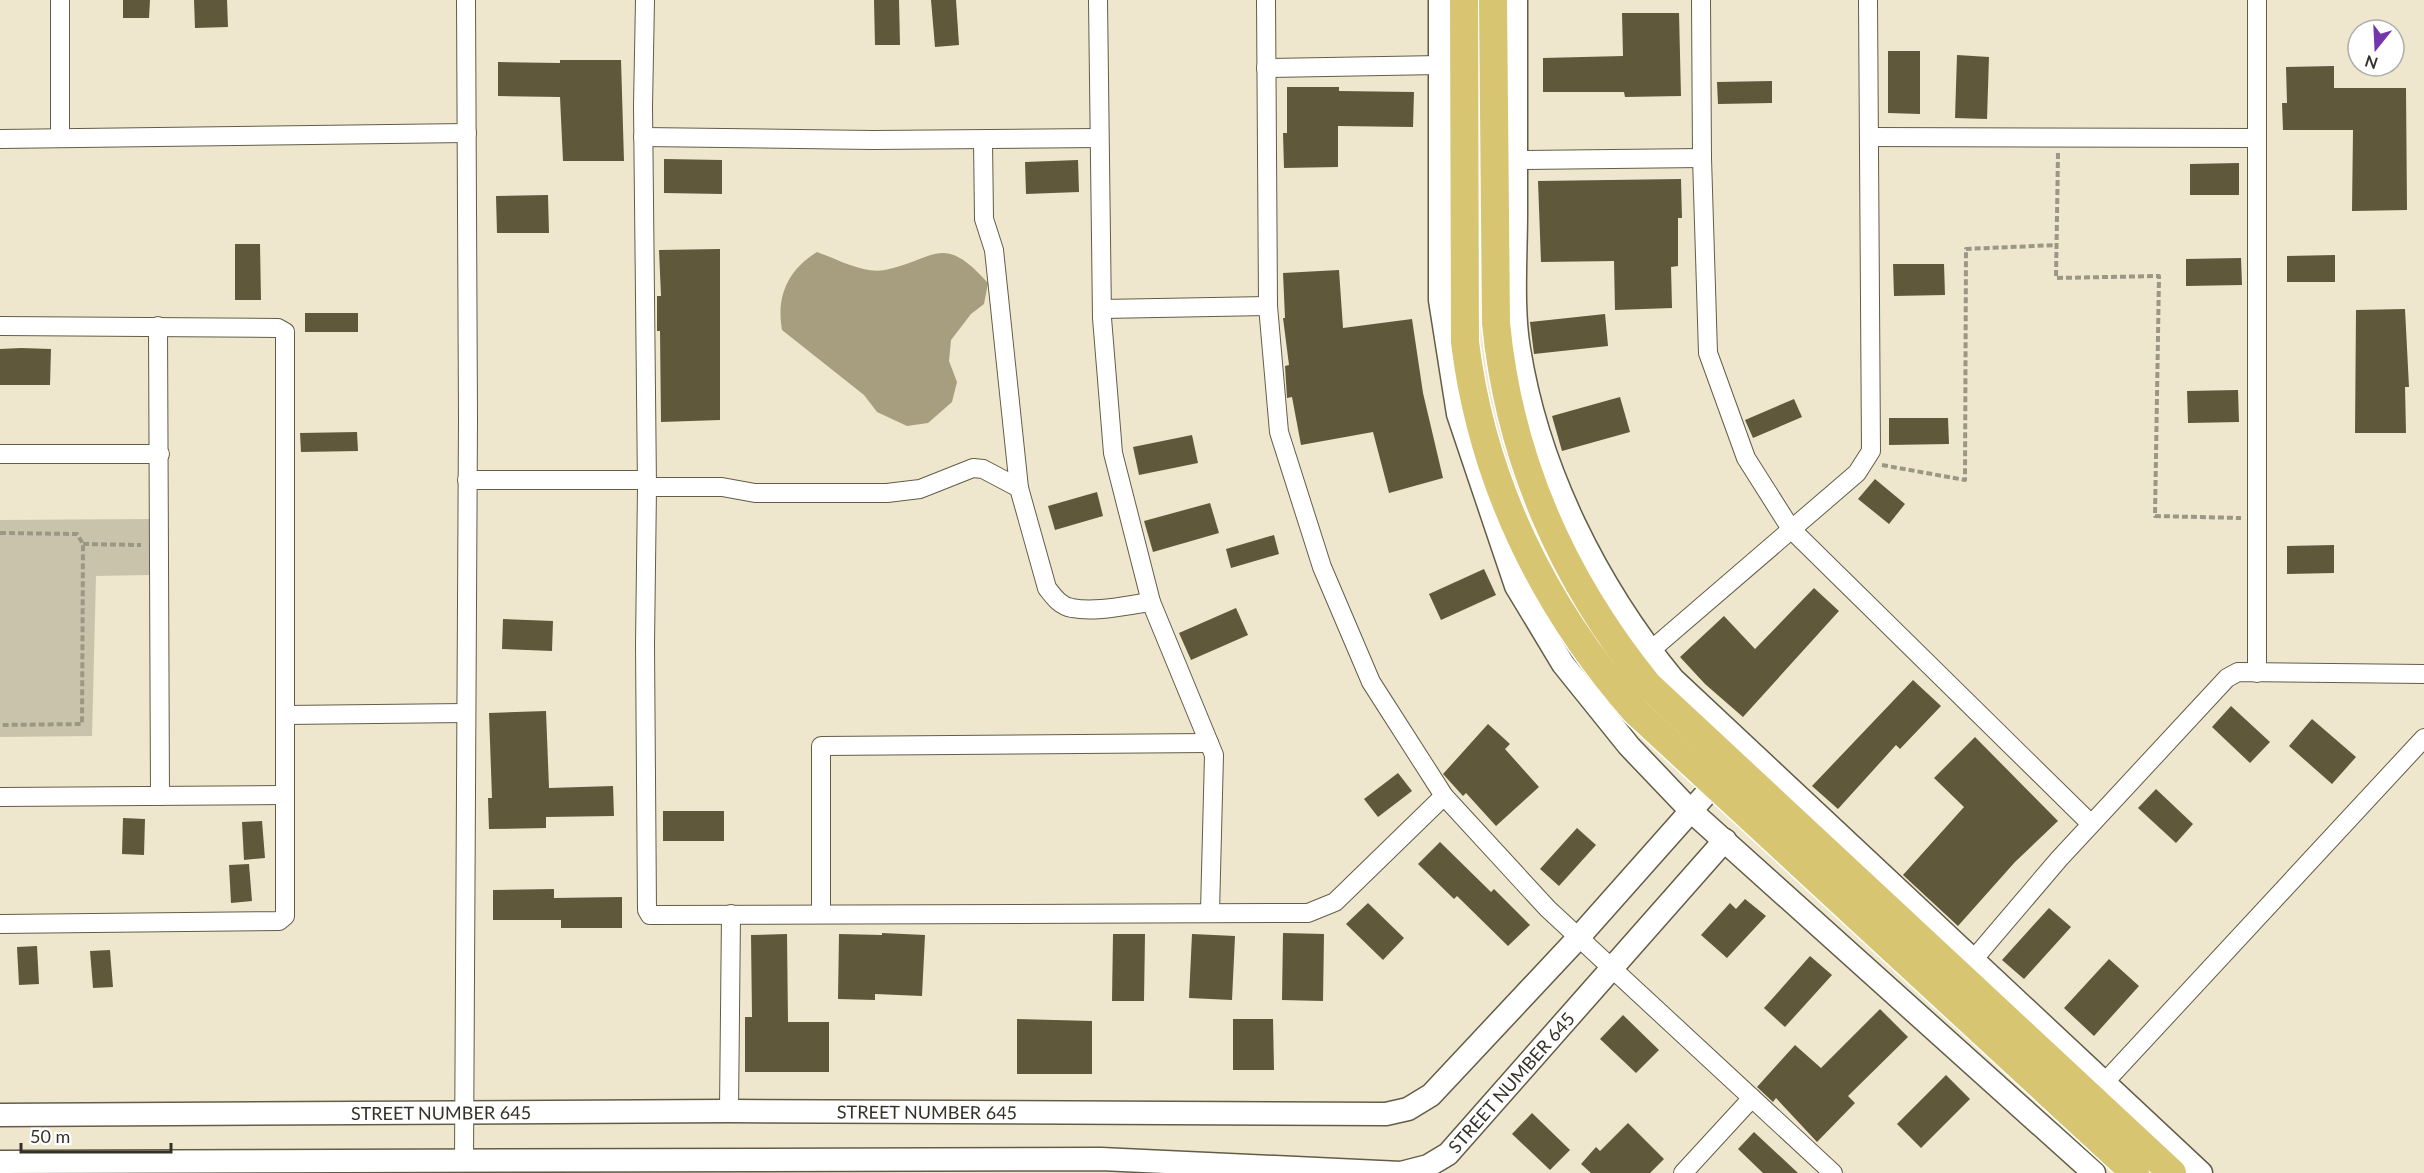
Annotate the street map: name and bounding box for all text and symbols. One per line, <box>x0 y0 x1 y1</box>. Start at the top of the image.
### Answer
north arrow <box>2346 18 2406 78</box>
text: N <box>2362 52 2380 74</box>
street label: STREET NUMBER 645 <box>1443 1008 1579 1157</box>
street label: STREET NUMBER 645 <box>837 1100 1017 1123</box>
street label: STREET NUMBER 645 <box>351 1101 531 1124</box>
scale bar <box>21 1116 171 1154</box>
text: 50 m <box>30 1125 70 1147</box>

